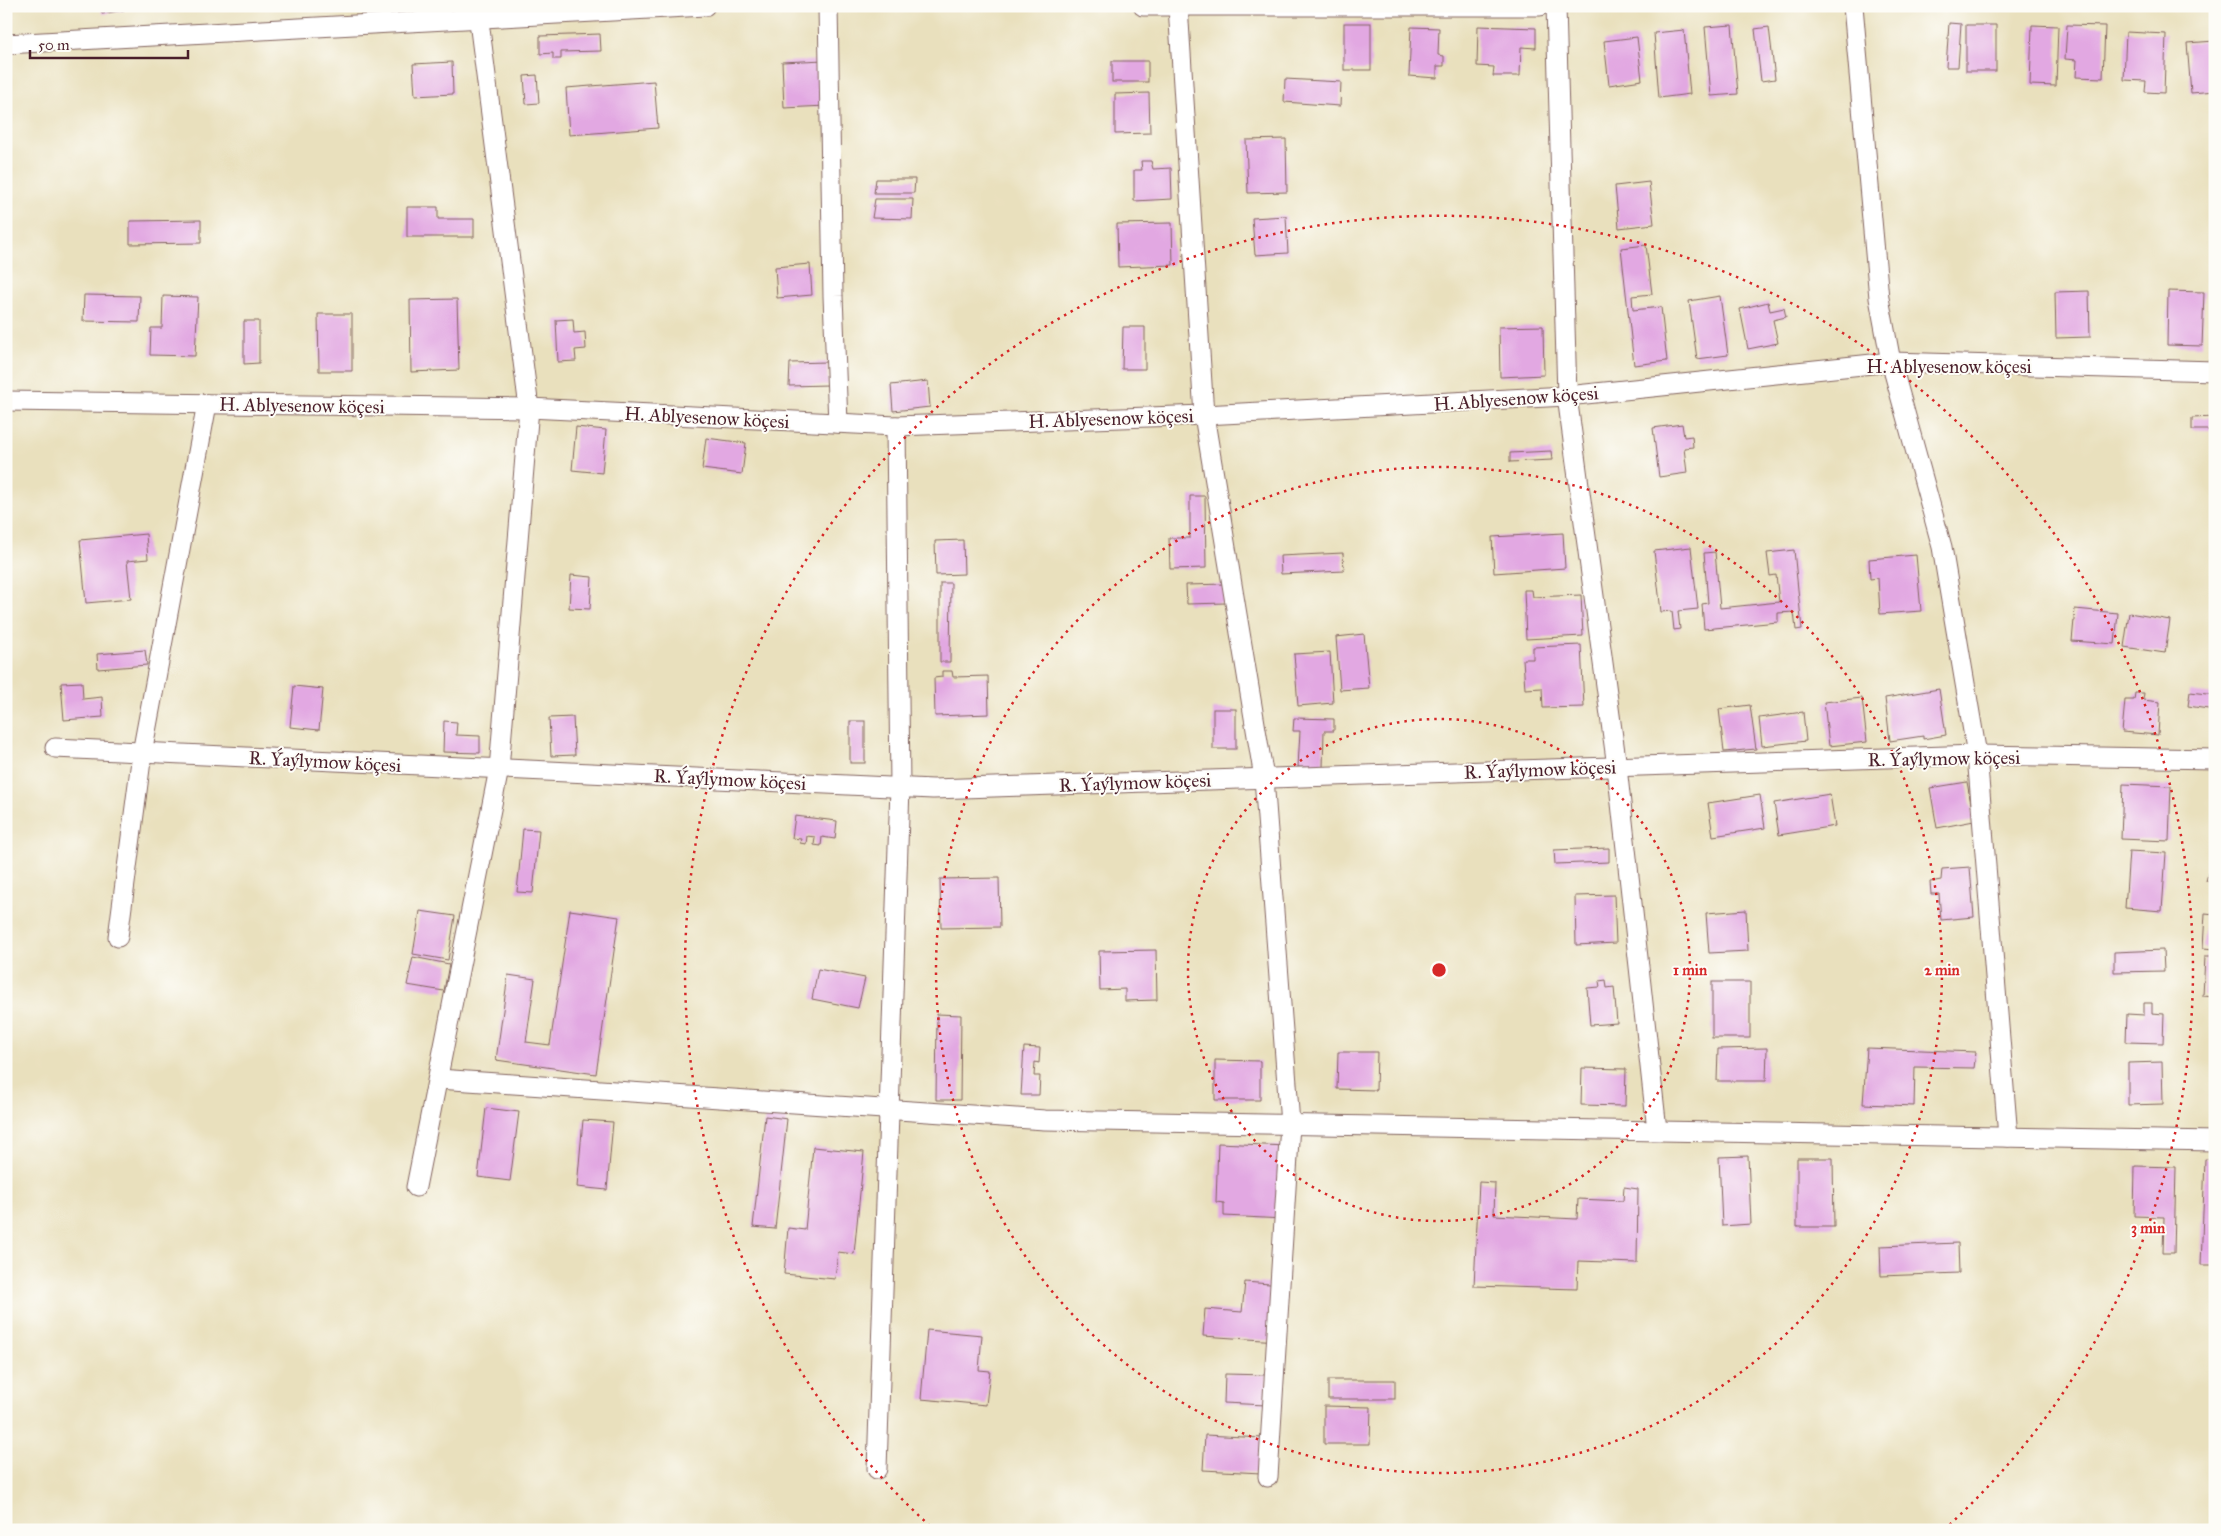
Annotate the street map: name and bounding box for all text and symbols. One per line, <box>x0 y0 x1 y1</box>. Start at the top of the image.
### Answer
scale bar <box>30 28 188 60</box>
text: 50 m <box>38 36 70 54</box>
street label: H. Ablyesenow köçesi <box>1866 355 2032 378</box>
street label: H. Ablyesenow köçesi <box>1433 381 1599 416</box>
street label: H. Ablyesenow köçesi <box>219 393 385 418</box>
street label: H. Ablyesenow köçesi <box>624 402 790 433</box>
street label: H. Ablyesenow köçesi <box>1028 404 1194 433</box>
street label: R. Ýaýlymow köçesi <box>248 744 402 777</box>
street label: R. Ýaýlymow köçesi <box>1867 744 2021 771</box>
street label: R. Ýaýlymow köçesi <box>1463 753 1617 784</box>
street label: R. Ýaýlymow köçesi <box>653 762 807 795</box>
street label: R. Ýaýlymow köçesi <box>1058 766 1212 797</box>
centre of rings <box>1430 961 1448 979</box>
text: 1 min <box>1673 961 1708 979</box>
text: 2 min <box>1924 961 1961 979</box>
text: 3 min <box>2131 1219 2166 1238</box>

